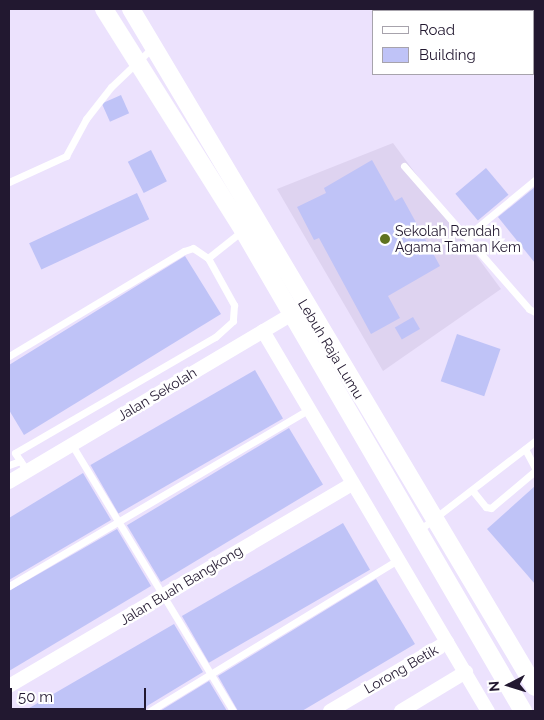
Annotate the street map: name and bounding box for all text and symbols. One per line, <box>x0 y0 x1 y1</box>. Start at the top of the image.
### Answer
legend <box>372 10 534 75</box>
text: Road <box>419 21 455 39</box>
text: Building <box>419 46 476 64</box>
place label: Sekolah Rendah Agama Taman Kem <box>395 223 521 256</box>
marker: Sekolah Rendah Agama Taman Kem <box>379 233 391 245</box>
street label: Lebuh Raja Lumu <box>295 296 367 402</box>
street label: Jalan Sekolah <box>114 364 200 424</box>
street label: Jalan Buah Bangkong <box>117 542 245 628</box>
street label: Lorong Betik <box>361 641 441 697</box>
north arrow <box>484 660 534 710</box>
scale bar <box>12 678 149 710</box>
text: N <box>486 680 502 692</box>
text: 50 m <box>18 688 53 706</box>

